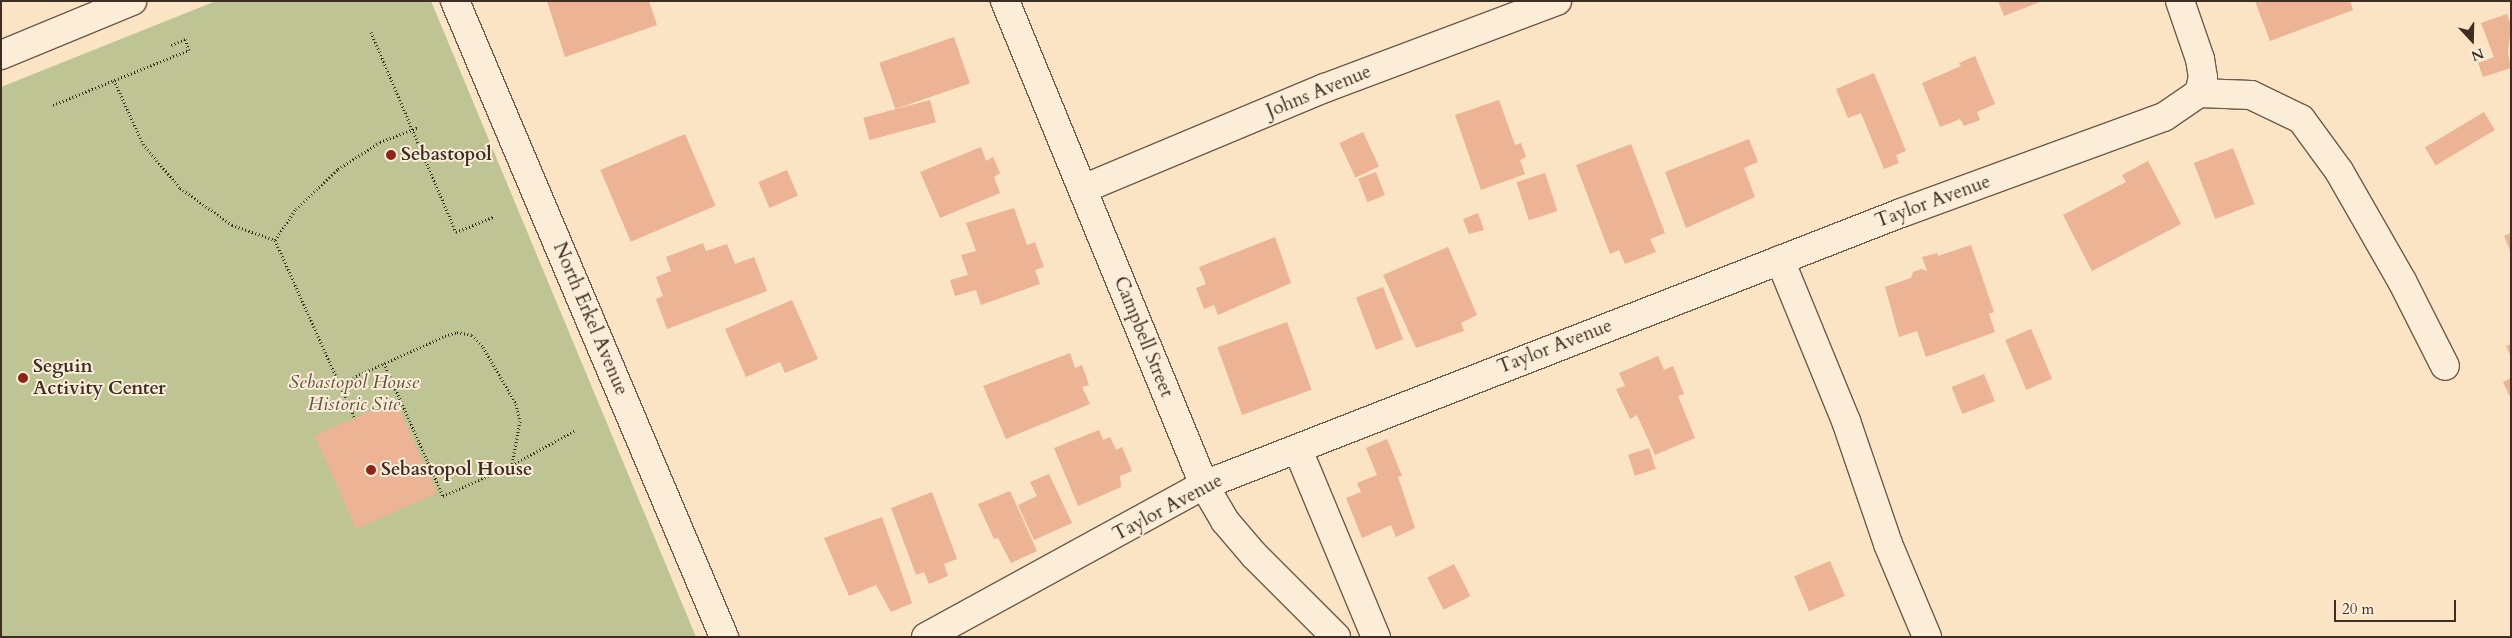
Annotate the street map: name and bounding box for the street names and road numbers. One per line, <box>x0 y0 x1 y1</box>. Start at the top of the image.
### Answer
street label: Johns Avenue <box>1263 61 1375 123</box>
street label: Taylor Avenue <box>1872 171 1994 233</box>
street label: North Erkel Avenue <box>547 239 633 399</box>
street label: Campbell Street <box>1108 273 1178 401</box>
street label: Taylor Avenue <box>1494 315 1616 379</box>
street label: Taylor Avenue <box>1109 470 1227 546</box>

